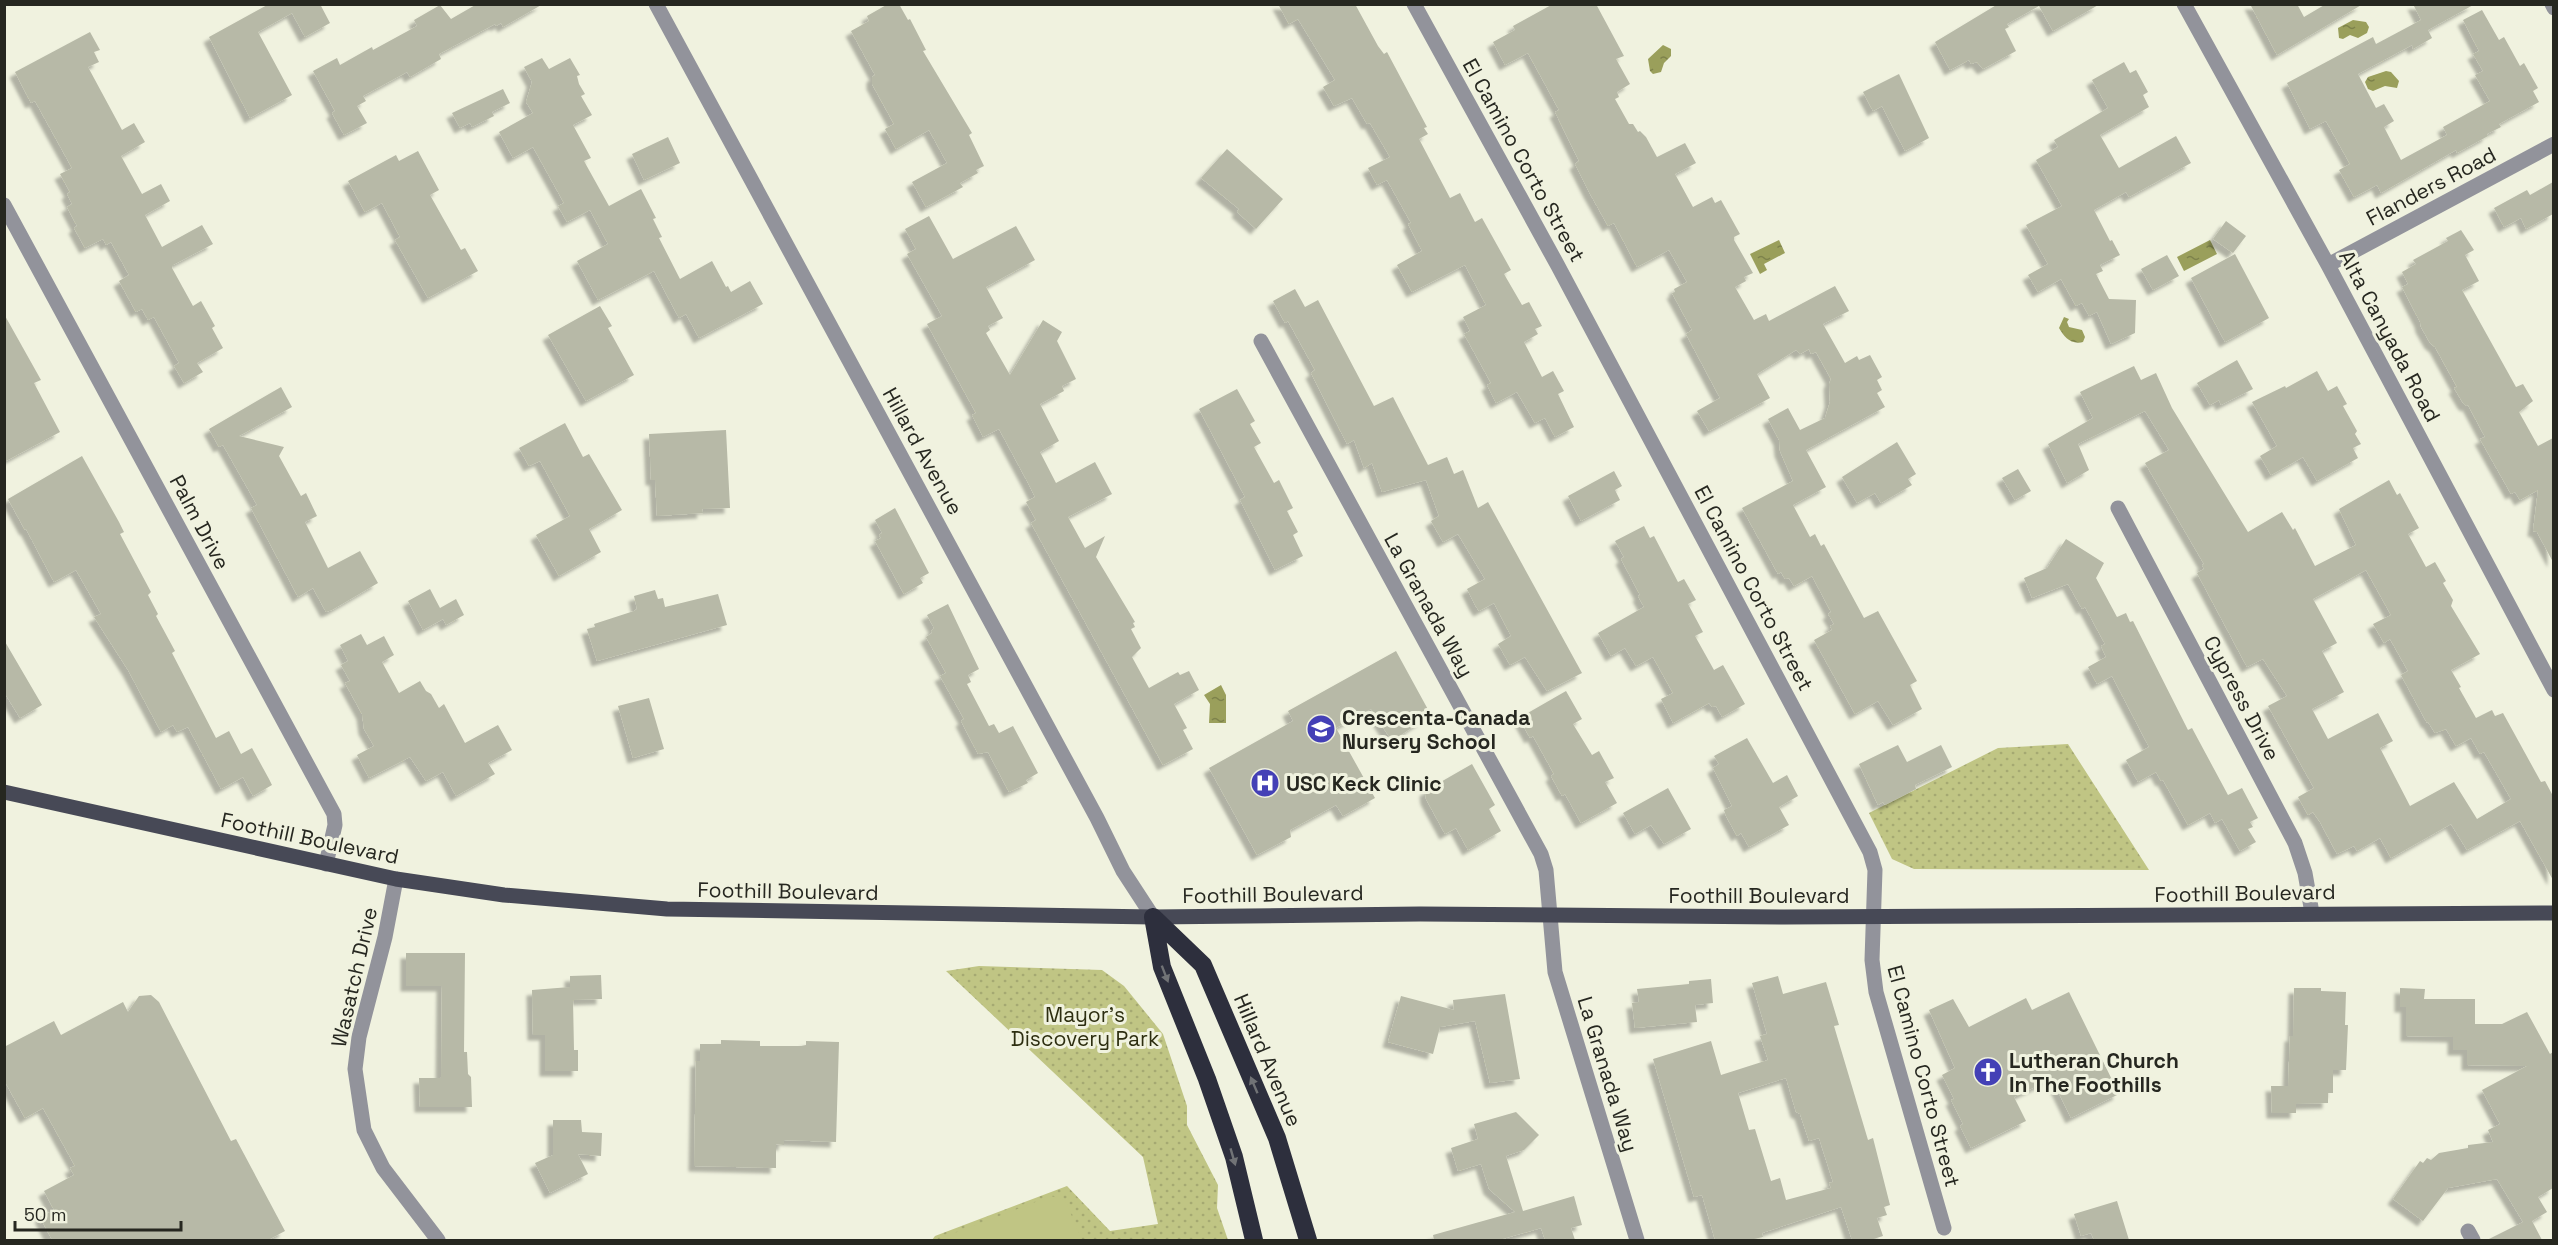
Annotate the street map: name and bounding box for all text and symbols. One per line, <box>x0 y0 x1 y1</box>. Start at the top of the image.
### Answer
street label: El Camino Corto Street <box>1457 53 1591 267</box>
street label: Flanders Road <box>2361 140 2501 232</box>
street label: Alta Canyada Road <box>2333 245 2447 427</box>
street label: Hillard Avenue <box>877 383 969 519</box>
street label: Palm Drive <box>164 470 236 574</box>
street label: El Camino Corto Street <box>1688 481 1820 695</box>
street label: La Granada Way <box>1378 528 1480 682</box>
street label: Cypress Drive <box>2198 631 2286 765</box>
place label: Crescenta-Canada Nursery School <box>1342 704 1530 755</box>
school or university icon: Crescenta-Canada Nursery School <box>1305 713 1337 745</box>
hospital icon: USC Keck Clinic <box>1249 767 1281 799</box>
place label: USC Keck Clinic <box>1286 770 1442 797</box>
street label: Foothill Boulevard <box>219 806 401 870</box>
street label: Foothill Boulevard <box>697 876 879 906</box>
street label: Foothill Boulevard <box>2154 878 2336 908</box>
street label: Foothill Boulevard <box>1182 879 1364 909</box>
street label: Foothill Boulevard <box>1668 882 1850 909</box>
street label: Wasatch Drive <box>325 904 383 1050</box>
street label: El Camino Corto Street <box>1881 962 1967 1190</box>
one-way arrow <box>1161 965 1170 983</box>
street label: Hillard Avenue <box>1228 990 1308 1130</box>
street label: La Granada Way <box>1572 993 1644 1155</box>
park label: Mayor's Discovery Park <box>1011 1001 1159 1052</box>
place label: Lutheran Church In The Foothills <box>2009 1047 2179 1098</box>
church icon: Lutheran Church In The Foothills <box>1972 1056 2004 1088</box>
one-way arrow <box>1249 1075 1259 1093</box>
one-way arrow <box>1229 1148 1238 1166</box>
scale bar <box>15 1194 182 1232</box>
text: 50 m <box>24 1203 66 1226</box>

